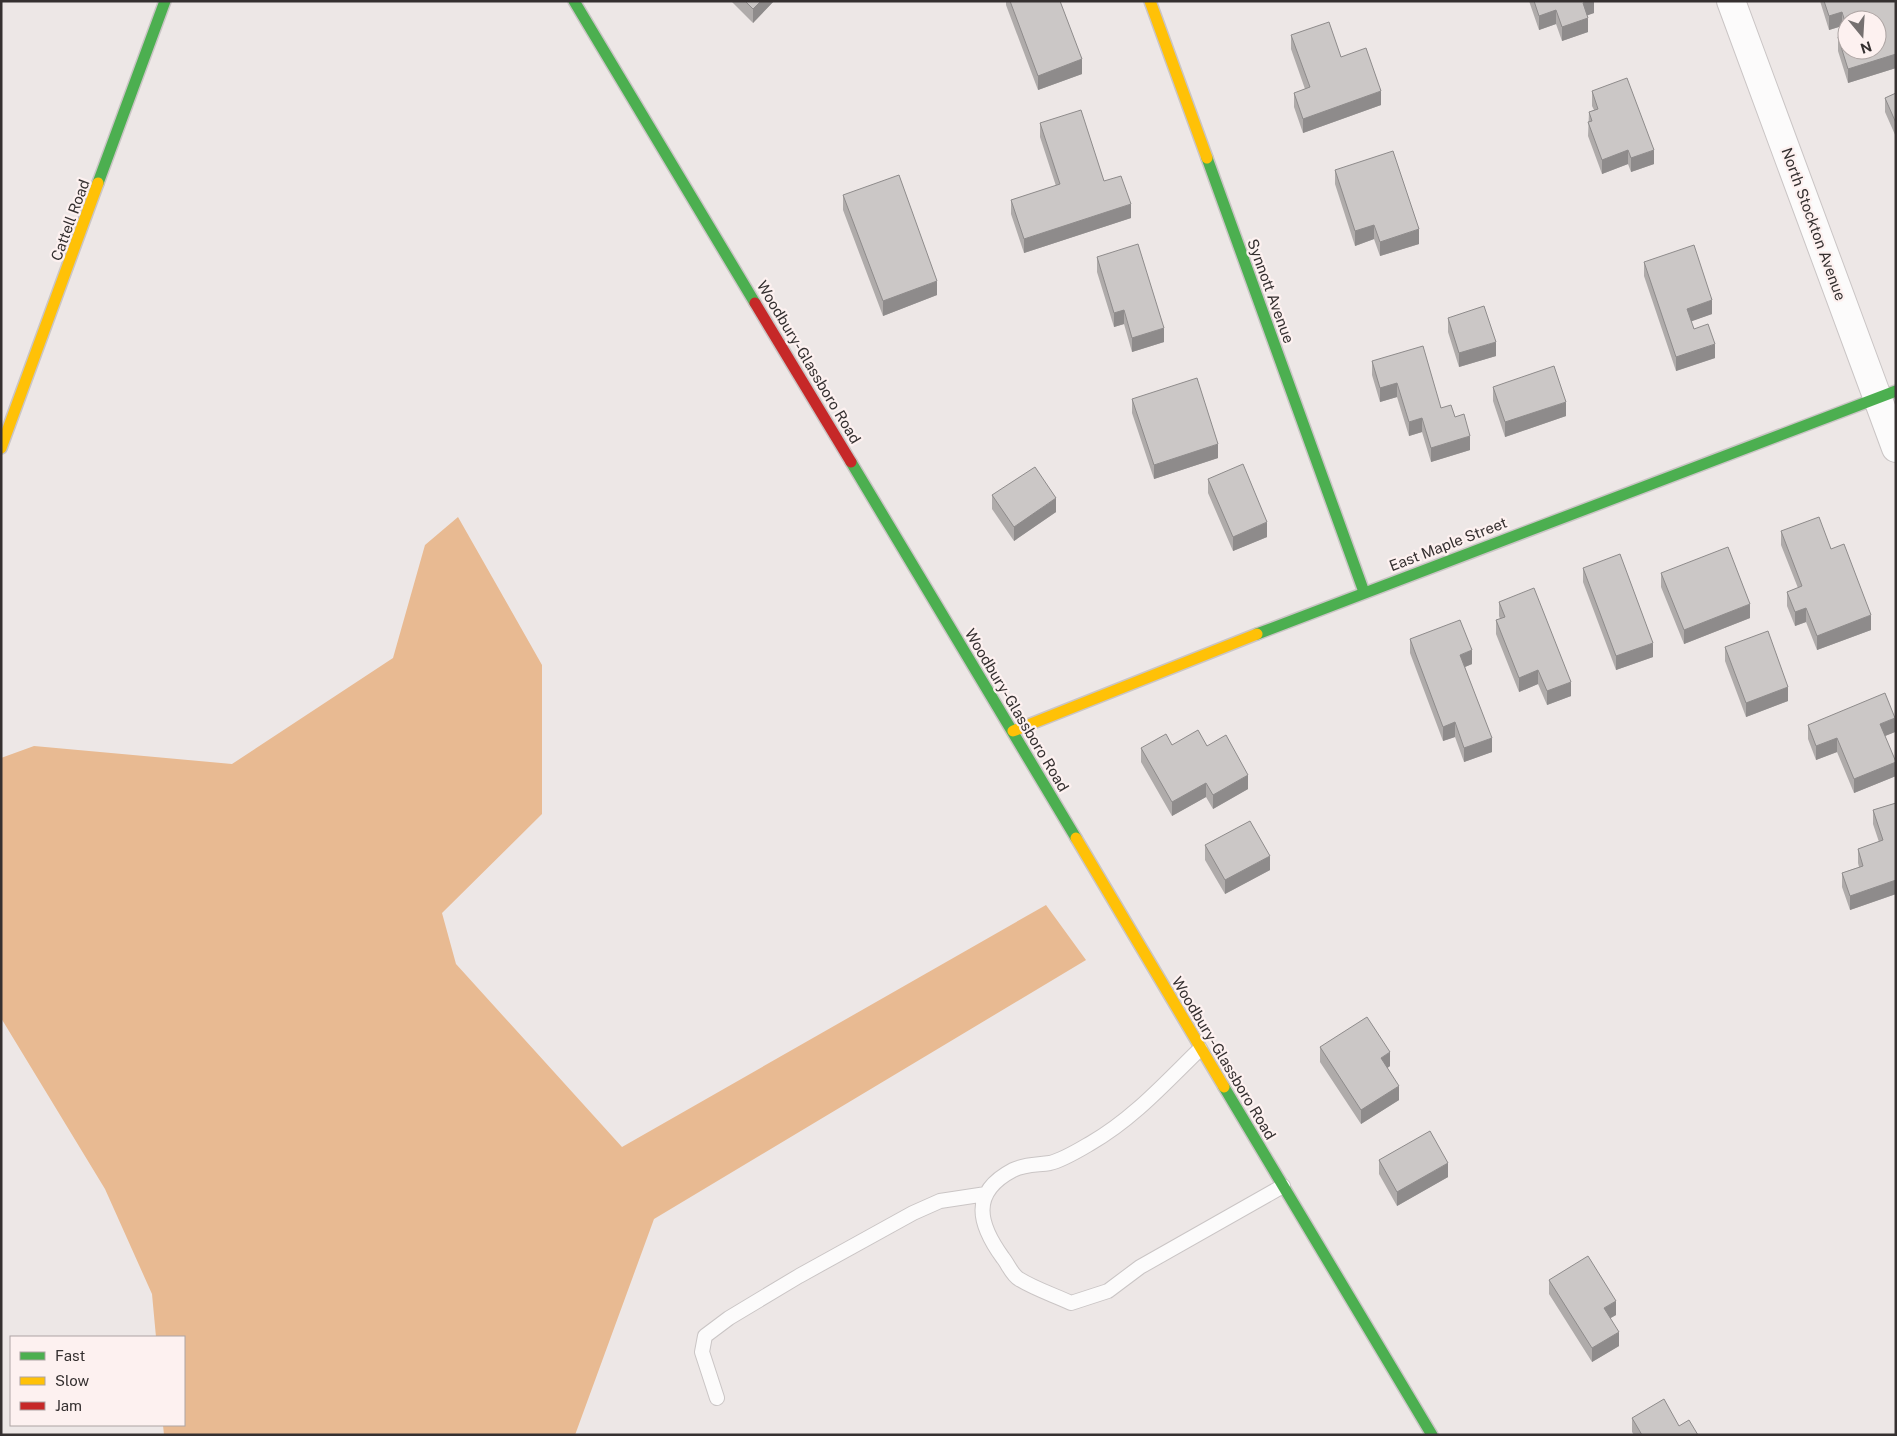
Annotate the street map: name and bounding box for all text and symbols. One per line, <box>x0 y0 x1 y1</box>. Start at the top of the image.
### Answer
north arrow <box>1837 10 1887 60</box>
text: N <box>1858 38 1874 57</box>
street label: North Stockton Avenue <box>1778 145 1850 303</box>
street label: Cattell Road <box>47 177 93 263</box>
street label: Synnott Avenue <box>1244 237 1298 345</box>
street label: Woodbury-Glassboro Road <box>754 278 864 446</box>
street label: East Maple Street <box>1387 514 1509 574</box>
street label: Woodbury-Glassboro Road <box>962 626 1072 794</box>
street label: Woodbury-Glassboro Road <box>1169 974 1279 1142</box>
legend <box>10 1336 185 1426</box>
text: Fast <box>55 1347 85 1364</box>
text: Slow <box>55 1372 90 1389</box>
text: Jam <box>55 1397 82 1414</box>

